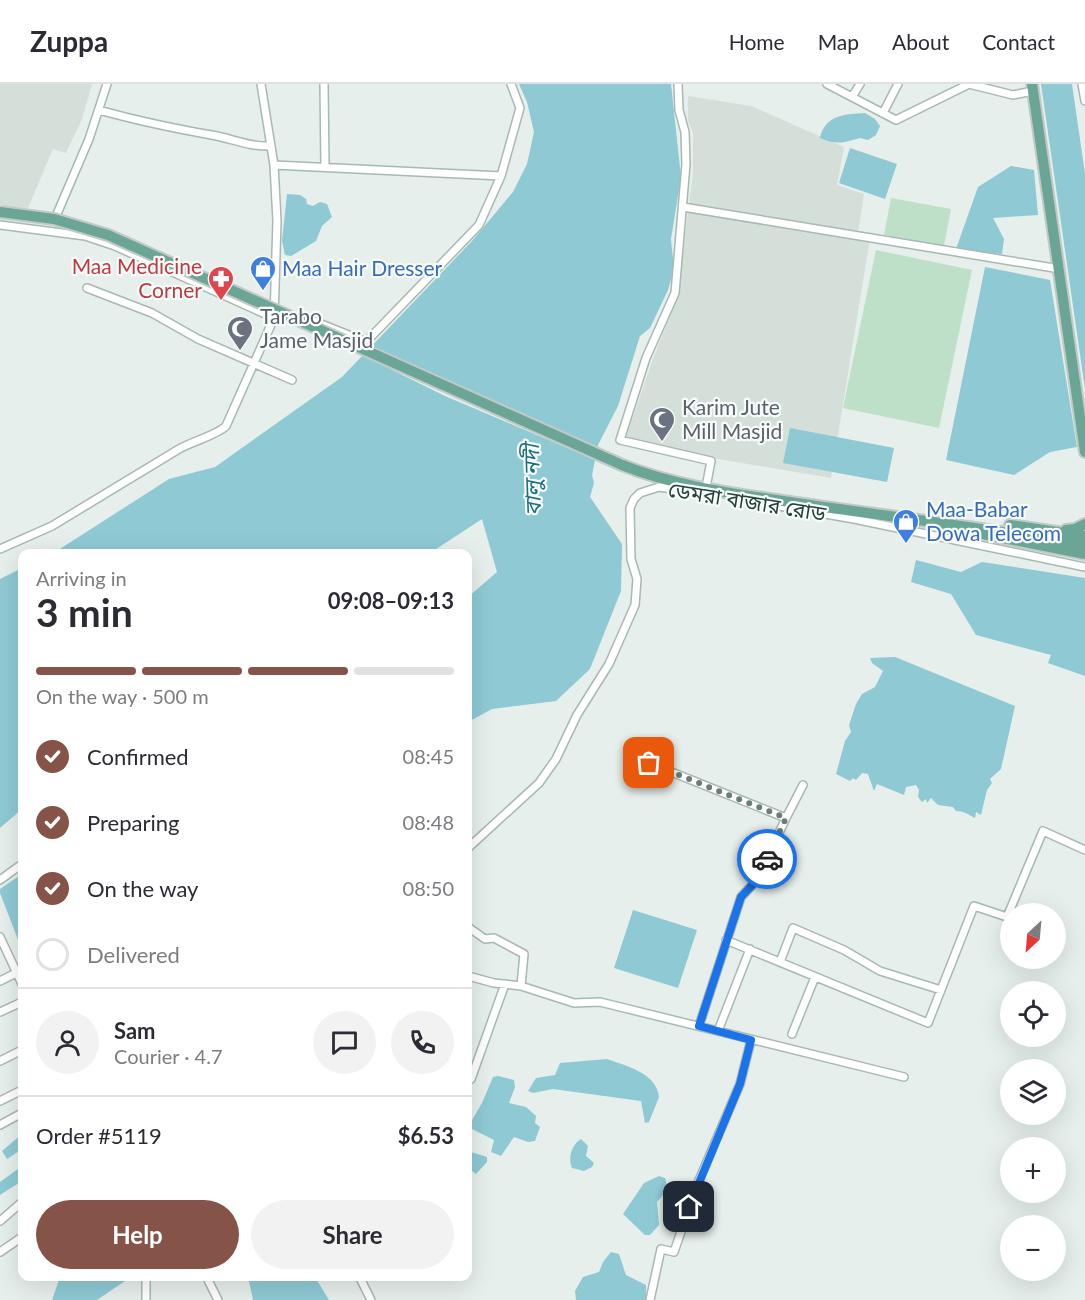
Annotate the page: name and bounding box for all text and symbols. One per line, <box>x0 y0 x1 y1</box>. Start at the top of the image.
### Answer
text: Zuppa <box>30 24 108 58</box>
text: Home <box>729 29 785 54</box>
text: Map <box>818 29 859 54</box>
text: About <box>892 29 949 54</box>
text: Contact <box>982 29 1055 54</box>
place label: Maa Medicine Corner <box>72 253 202 302</box>
shop icon: Maa Hair Dresser <box>248 254 278 292</box>
place label: Maa Hair Dresser <box>282 255 443 280</box>
pharmacy icon: Maa Medicine Corner <box>206 264 236 302</box>
place label: Tarabo Jame Masjid <box>260 303 373 352</box>
mosque icon: Tarabo Jame Masjid <box>225 314 255 352</box>
place label: Karim Jute Mill Masjid <box>682 394 782 443</box>
mosque icon: Karim Jute Mill Masjid <box>647 405 677 443</box>
water label: বালু নদী <box>517 440 547 516</box>
street label: ডেমরা বাজার রোড <box>667 476 829 525</box>
place label: Maa-Babar Dowa Telecom <box>926 496 1061 545</box>
shop icon: Maa-Babar Dowa Telecom <box>891 507 921 545</box>
text: Arriving in <box>36 566 127 590</box>
text: 09:08–09:13 <box>328 587 454 614</box>
text: 3 min <box>36 589 133 635</box>
text: On the way · 500 m <box>36 684 209 708</box>
pin <box>623 737 674 788</box>
icon: check <box>36 740 69 773</box>
text: Confirmed <box>87 743 189 770</box>
text: 08:45 <box>403 744 454 768</box>
icon: bag <box>632 746 665 779</box>
icon: check <box>36 806 69 839</box>
text: Preparing <box>87 809 179 836</box>
text: 08:48 <box>403 810 454 834</box>
courier <box>737 829 797 889</box>
icon: car <box>751 843 784 876</box>
icon: check <box>36 872 69 905</box>
text: On the way <box>87 875 198 902</box>
text: 08:50 <box>403 876 454 900</box>
north arrow <box>1000 903 1066 969</box>
map controls <box>1000 903 1066 1281</box>
text: Delivered <box>87 941 180 968</box>
button: locate <box>1000 981 1066 1047</box>
button: person <box>36 1011 99 1074</box>
button: chat <box>313 1011 376 1074</box>
button: phone <box>391 1011 454 1074</box>
text: Sam <box>114 1017 156 1044</box>
text: Courier · 4.7 <box>114 1044 223 1068</box>
button: layers <box>1000 1059 1066 1125</box>
text: Order #5119 <box>36 1122 162 1149</box>
text: $6.53 <box>398 1122 454 1149</box>
button: + <box>1000 1137 1066 1203</box>
pin <box>663 1181 714 1232</box>
icon: home <box>672 1190 705 1223</box>
button: Help <box>36 1200 239 1269</box>
button: Share <box>251 1200 454 1269</box>
button: − <box>1000 1215 1066 1281</box>

